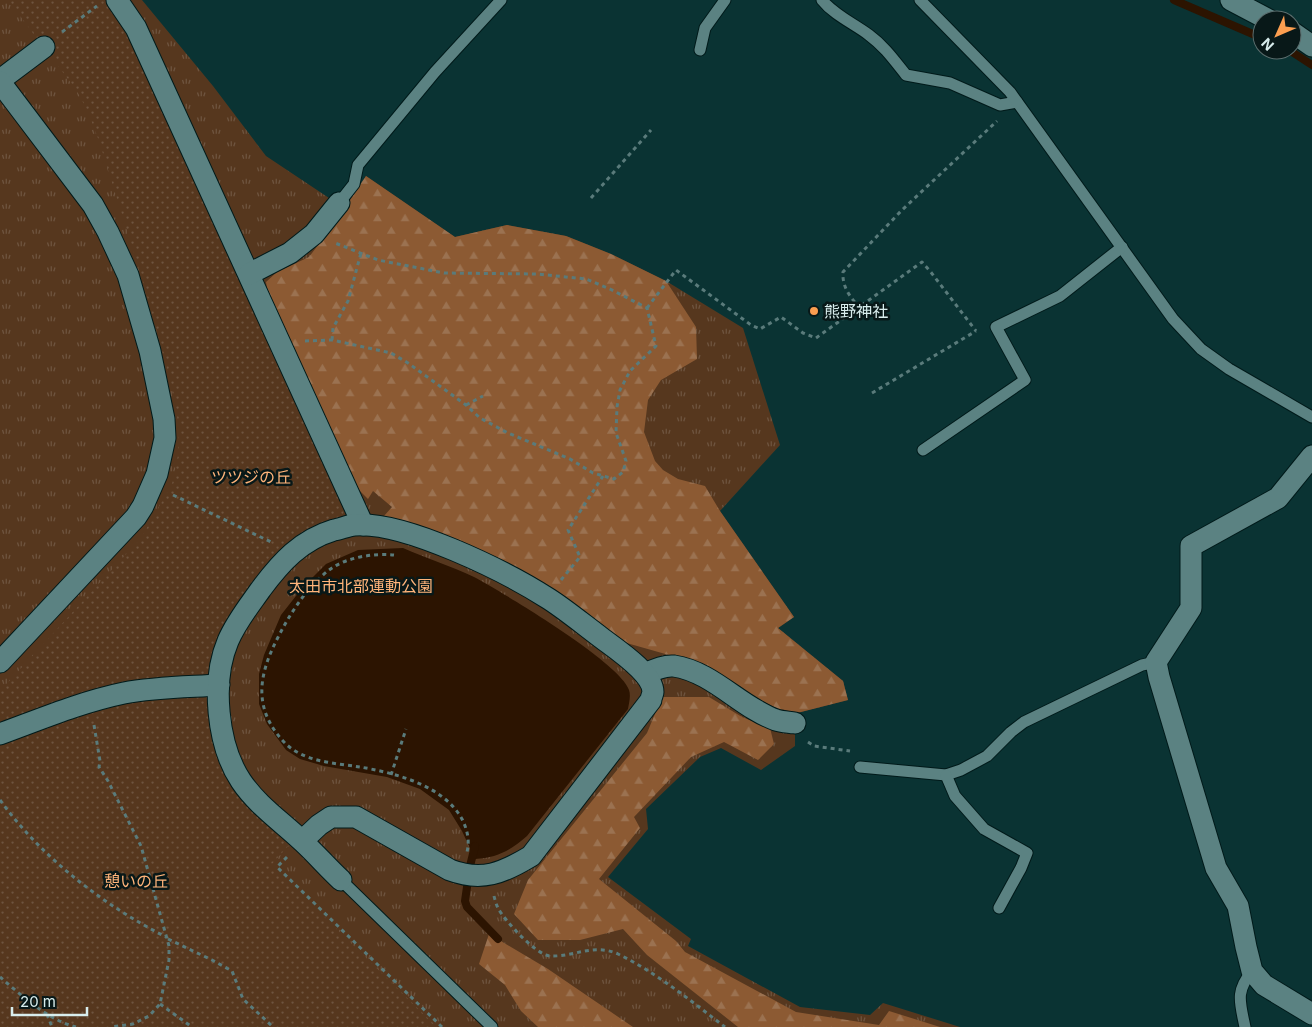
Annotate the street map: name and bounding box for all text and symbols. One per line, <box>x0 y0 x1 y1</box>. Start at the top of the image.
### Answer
north arrow <box>1252 10 1302 60</box>
text: N <box>1258 35 1277 54</box>
place label: 熊野神社 <box>824 301 888 321</box>
marker: 熊野神社 <box>808 305 820 317</box>
park label: ツツジの丘 <box>211 467 291 487</box>
park label: 太田市北部運動公園 <box>289 576 433 596</box>
park label: 憩いの丘 <box>104 871 168 891</box>
scale bar <box>12 984 88 1016</box>
text: 20 m <box>20 992 56 1011</box>

